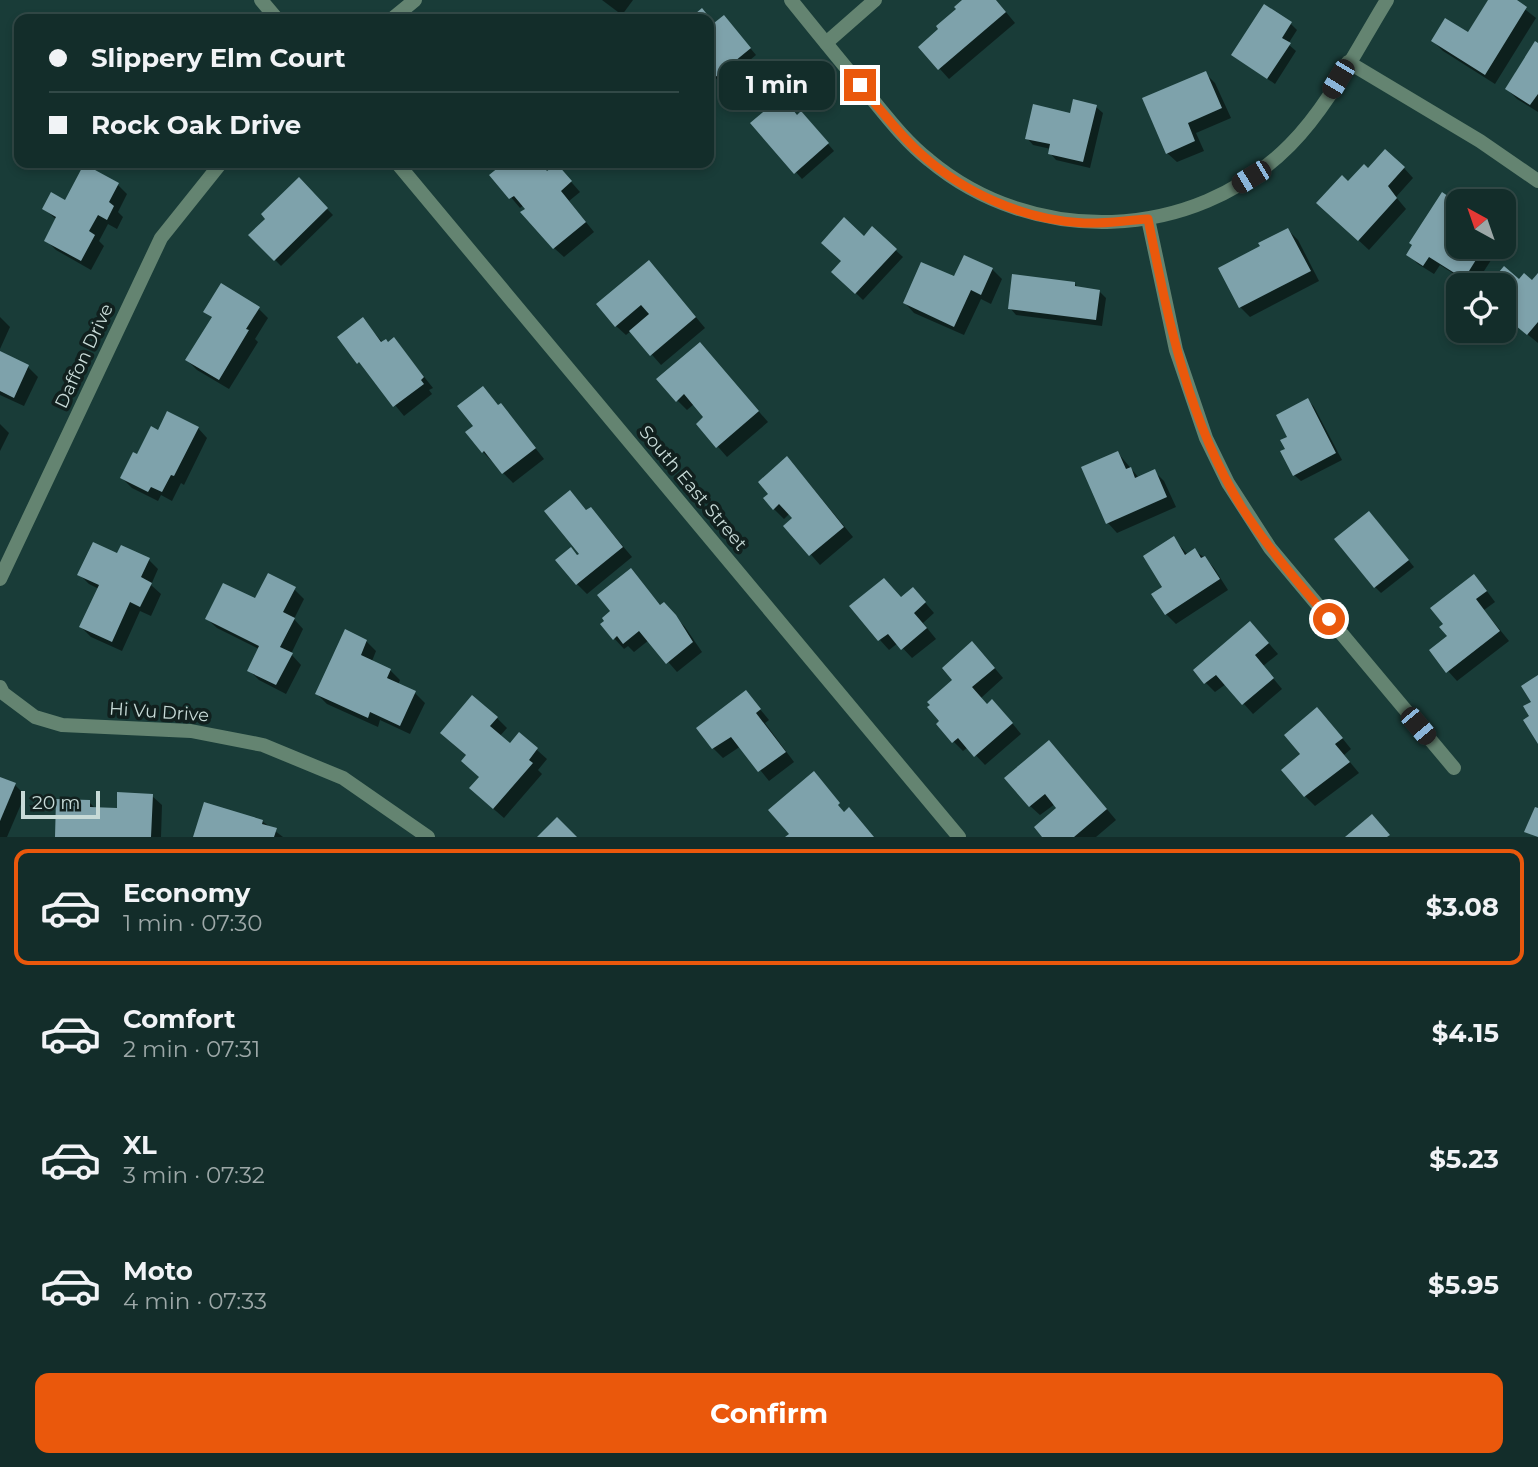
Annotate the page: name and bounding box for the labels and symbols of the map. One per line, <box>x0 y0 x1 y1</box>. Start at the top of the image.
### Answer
car <box>1319 56 1358 102</box>
callout: 1 min <box>720 60 836 110</box>
route end <box>844 69 876 101</box>
car <box>1228 157 1275 197</box>
north arrow <box>1446 189 1516 259</box>
street label: Daffon Drive <box>50 300 118 412</box>
street label: South East Street <box>634 421 752 555</box>
route start <box>1313 603 1345 635</box>
street label: Hi Vu Drive <box>108 698 210 726</box>
car <box>1397 703 1440 749</box>
scale bar <box>21 788 100 820</box>

